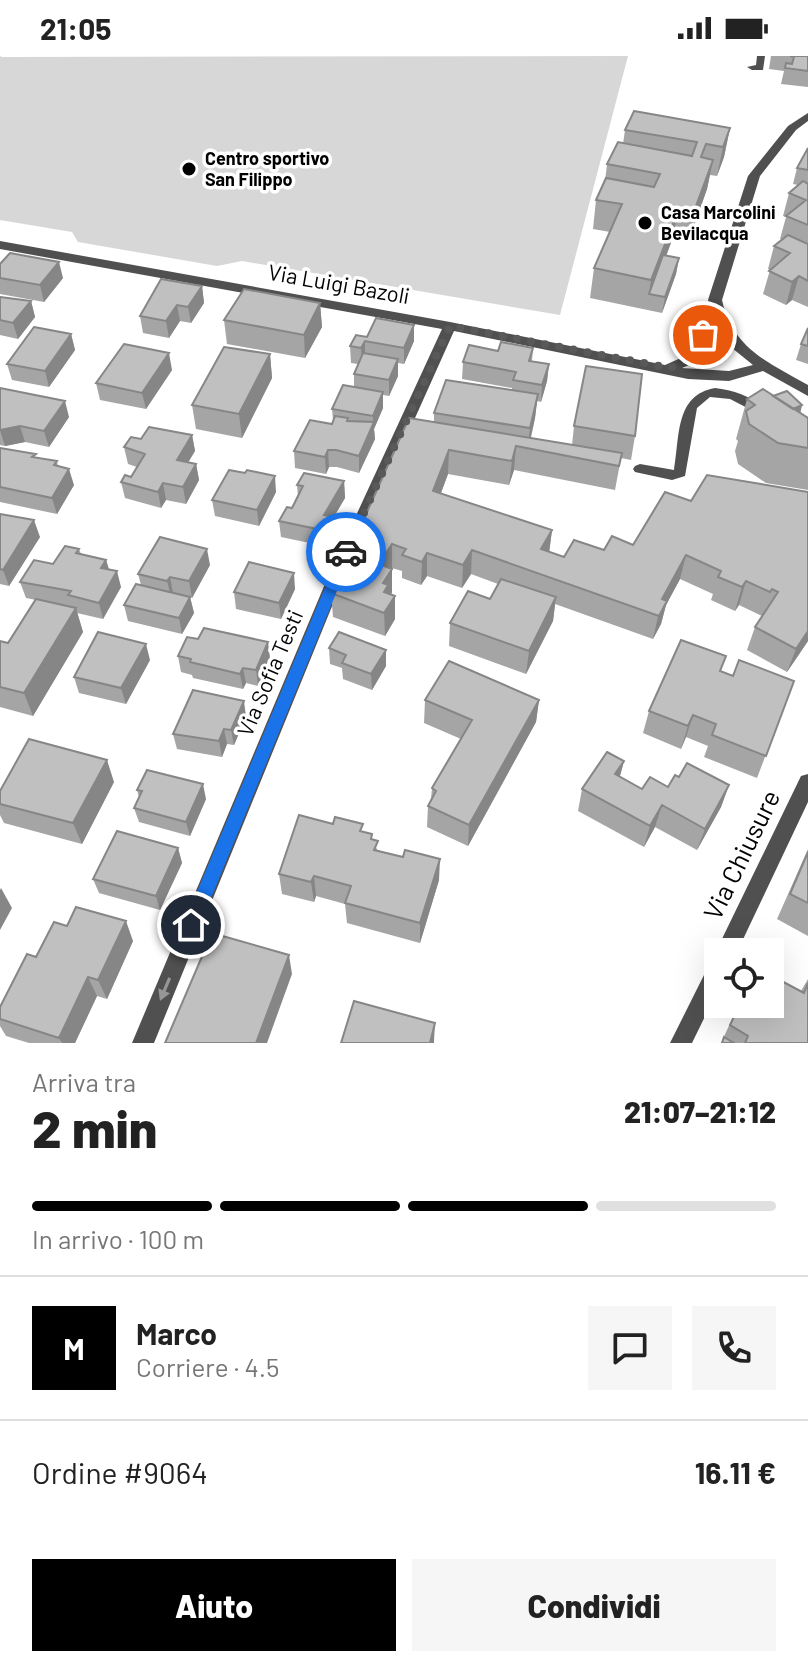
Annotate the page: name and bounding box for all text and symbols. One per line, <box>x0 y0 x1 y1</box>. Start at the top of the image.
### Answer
text: 21:05 <box>40 10 111 46</box>
place label: Centro sportivo San Filippo <box>205 147 329 190</box>
marker: Centro sportivo San Filippo <box>180 160 198 178</box>
place label: Casa Marcolini Bevilacqua <box>661 201 776 244</box>
marker: Casa Marcolini Bevilacqua <box>636 214 654 232</box>
street label: Via Luigi Bazoli <box>266 258 412 308</box>
pin <box>669 301 737 369</box>
icon: bag <box>681 313 725 357</box>
courier <box>306 512 386 592</box>
icon: car <box>324 530 368 574</box>
street label: Via Sofia Testi <box>231 605 307 740</box>
street label: Via Chiusure <box>696 784 785 924</box>
pin <box>157 891 225 959</box>
icon: home <box>169 903 213 947</box>
map controls <box>704 938 784 1018</box>
button: locate <box>704 938 784 1018</box>
one-way arrow <box>158 977 171 1001</box>
text: Arriva tra <box>32 1066 136 1097</box>
text: 21:07–21:12 <box>624 1093 776 1129</box>
text: 2 min <box>32 1096 157 1158</box>
text: In arrivo · 100 m <box>32 1223 204 1254</box>
button: chat <box>588 1306 672 1390</box>
button: phone <box>692 1306 776 1390</box>
text: Marco <box>136 1315 217 1351</box>
text: M <box>63 1330 85 1366</box>
text: Corriere · 4.5 <box>136 1351 279 1382</box>
text: Ordine #9064 <box>32 1454 208 1490</box>
text: 16.11 € <box>695 1454 776 1490</box>
button: Aiuto <box>32 1559 396 1651</box>
button: Condividi <box>412 1559 776 1651</box>

